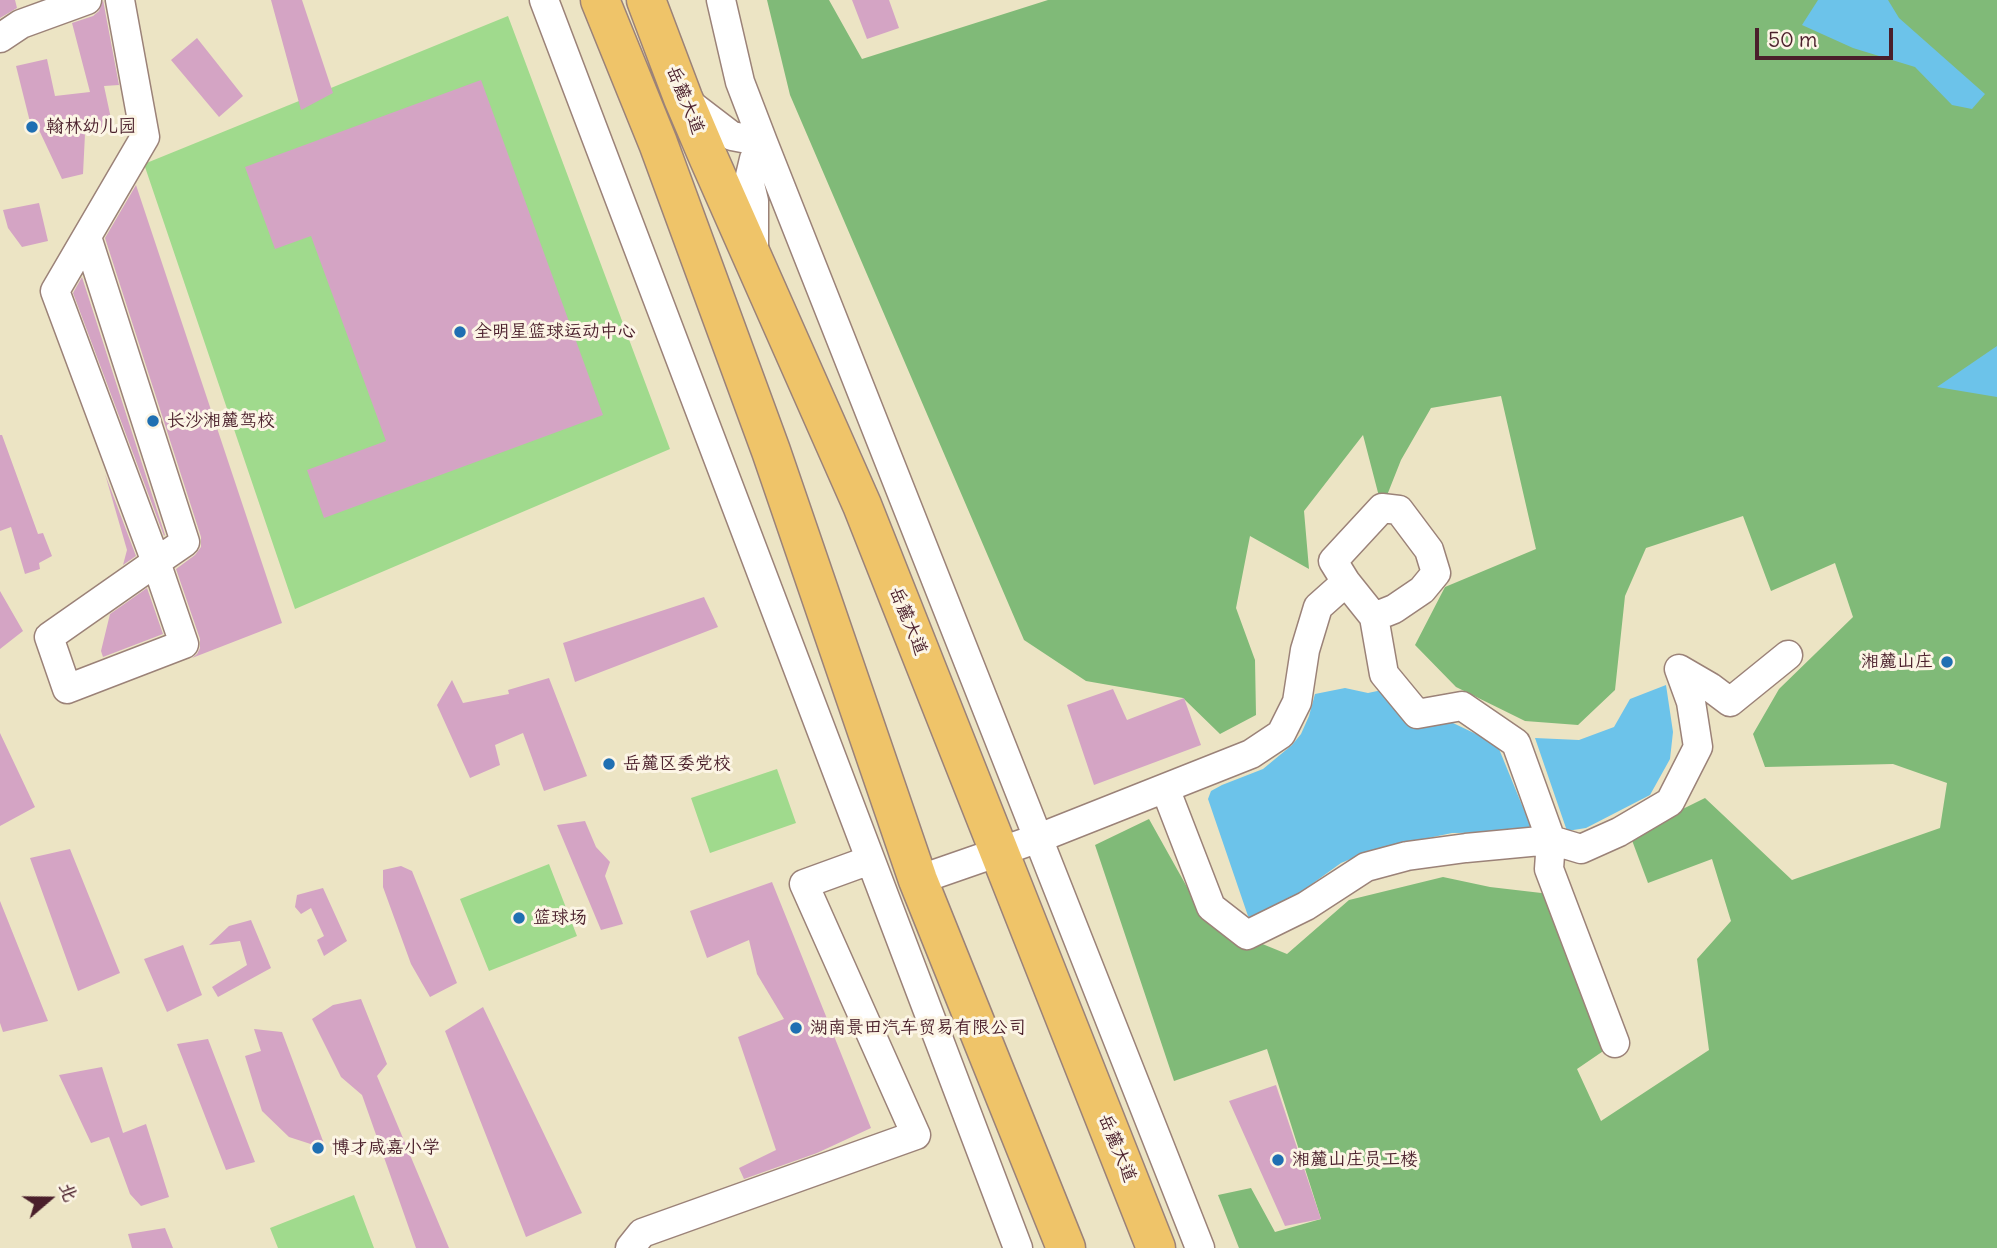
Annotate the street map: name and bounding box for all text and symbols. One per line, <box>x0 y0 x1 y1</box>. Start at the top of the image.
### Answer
scale bar <box>1759 14 1897 58</box>
text: 50 m <box>1768 26 1817 53</box>
street label: 岳麓大道 <box>662 63 708 137</box>
place label: 翰林幼儿园 <box>46 116 136 138</box>
marker: 翰林幼儿园 <box>24 119 40 135</box>
place label: 全明星篮球运动中心 <box>474 321 636 343</box>
marker: 全明星篮球运动中心 <box>452 324 468 340</box>
place label: 长沙湘麓驾校 <box>167 410 275 432</box>
marker: 长沙湘麓驾校 <box>145 413 161 429</box>
street label: 岳麓大道 <box>885 584 931 658</box>
place label: 湘麓山庄 <box>1861 651 1933 673</box>
marker: 湘麓山庄 <box>1939 654 1955 670</box>
place label: 岳麓区委党校 <box>623 753 731 775</box>
marker: 岳麓区委党校 <box>601 756 617 772</box>
place label: 篮球场 <box>533 907 587 929</box>
marker: 篮球场 <box>511 910 527 926</box>
place label: 湖南景田汽车贸易有限公司 <box>810 1017 1026 1039</box>
marker: 湖南景田汽车贸易有限公司 <box>788 1020 804 1036</box>
street label: 岳麓大道 <box>1094 1111 1140 1185</box>
place label: 博才咸嘉小学 <box>332 1137 440 1159</box>
marker: 博才咸嘉小学 <box>310 1140 326 1156</box>
place label: 湘麓山庄员工楼 <box>1292 1149 1418 1171</box>
marker: 湘麓山庄员工楼 <box>1270 1152 1286 1168</box>
north arrow <box>14 1164 84 1234</box>
text: 北 <box>54 1179 83 1205</box>

